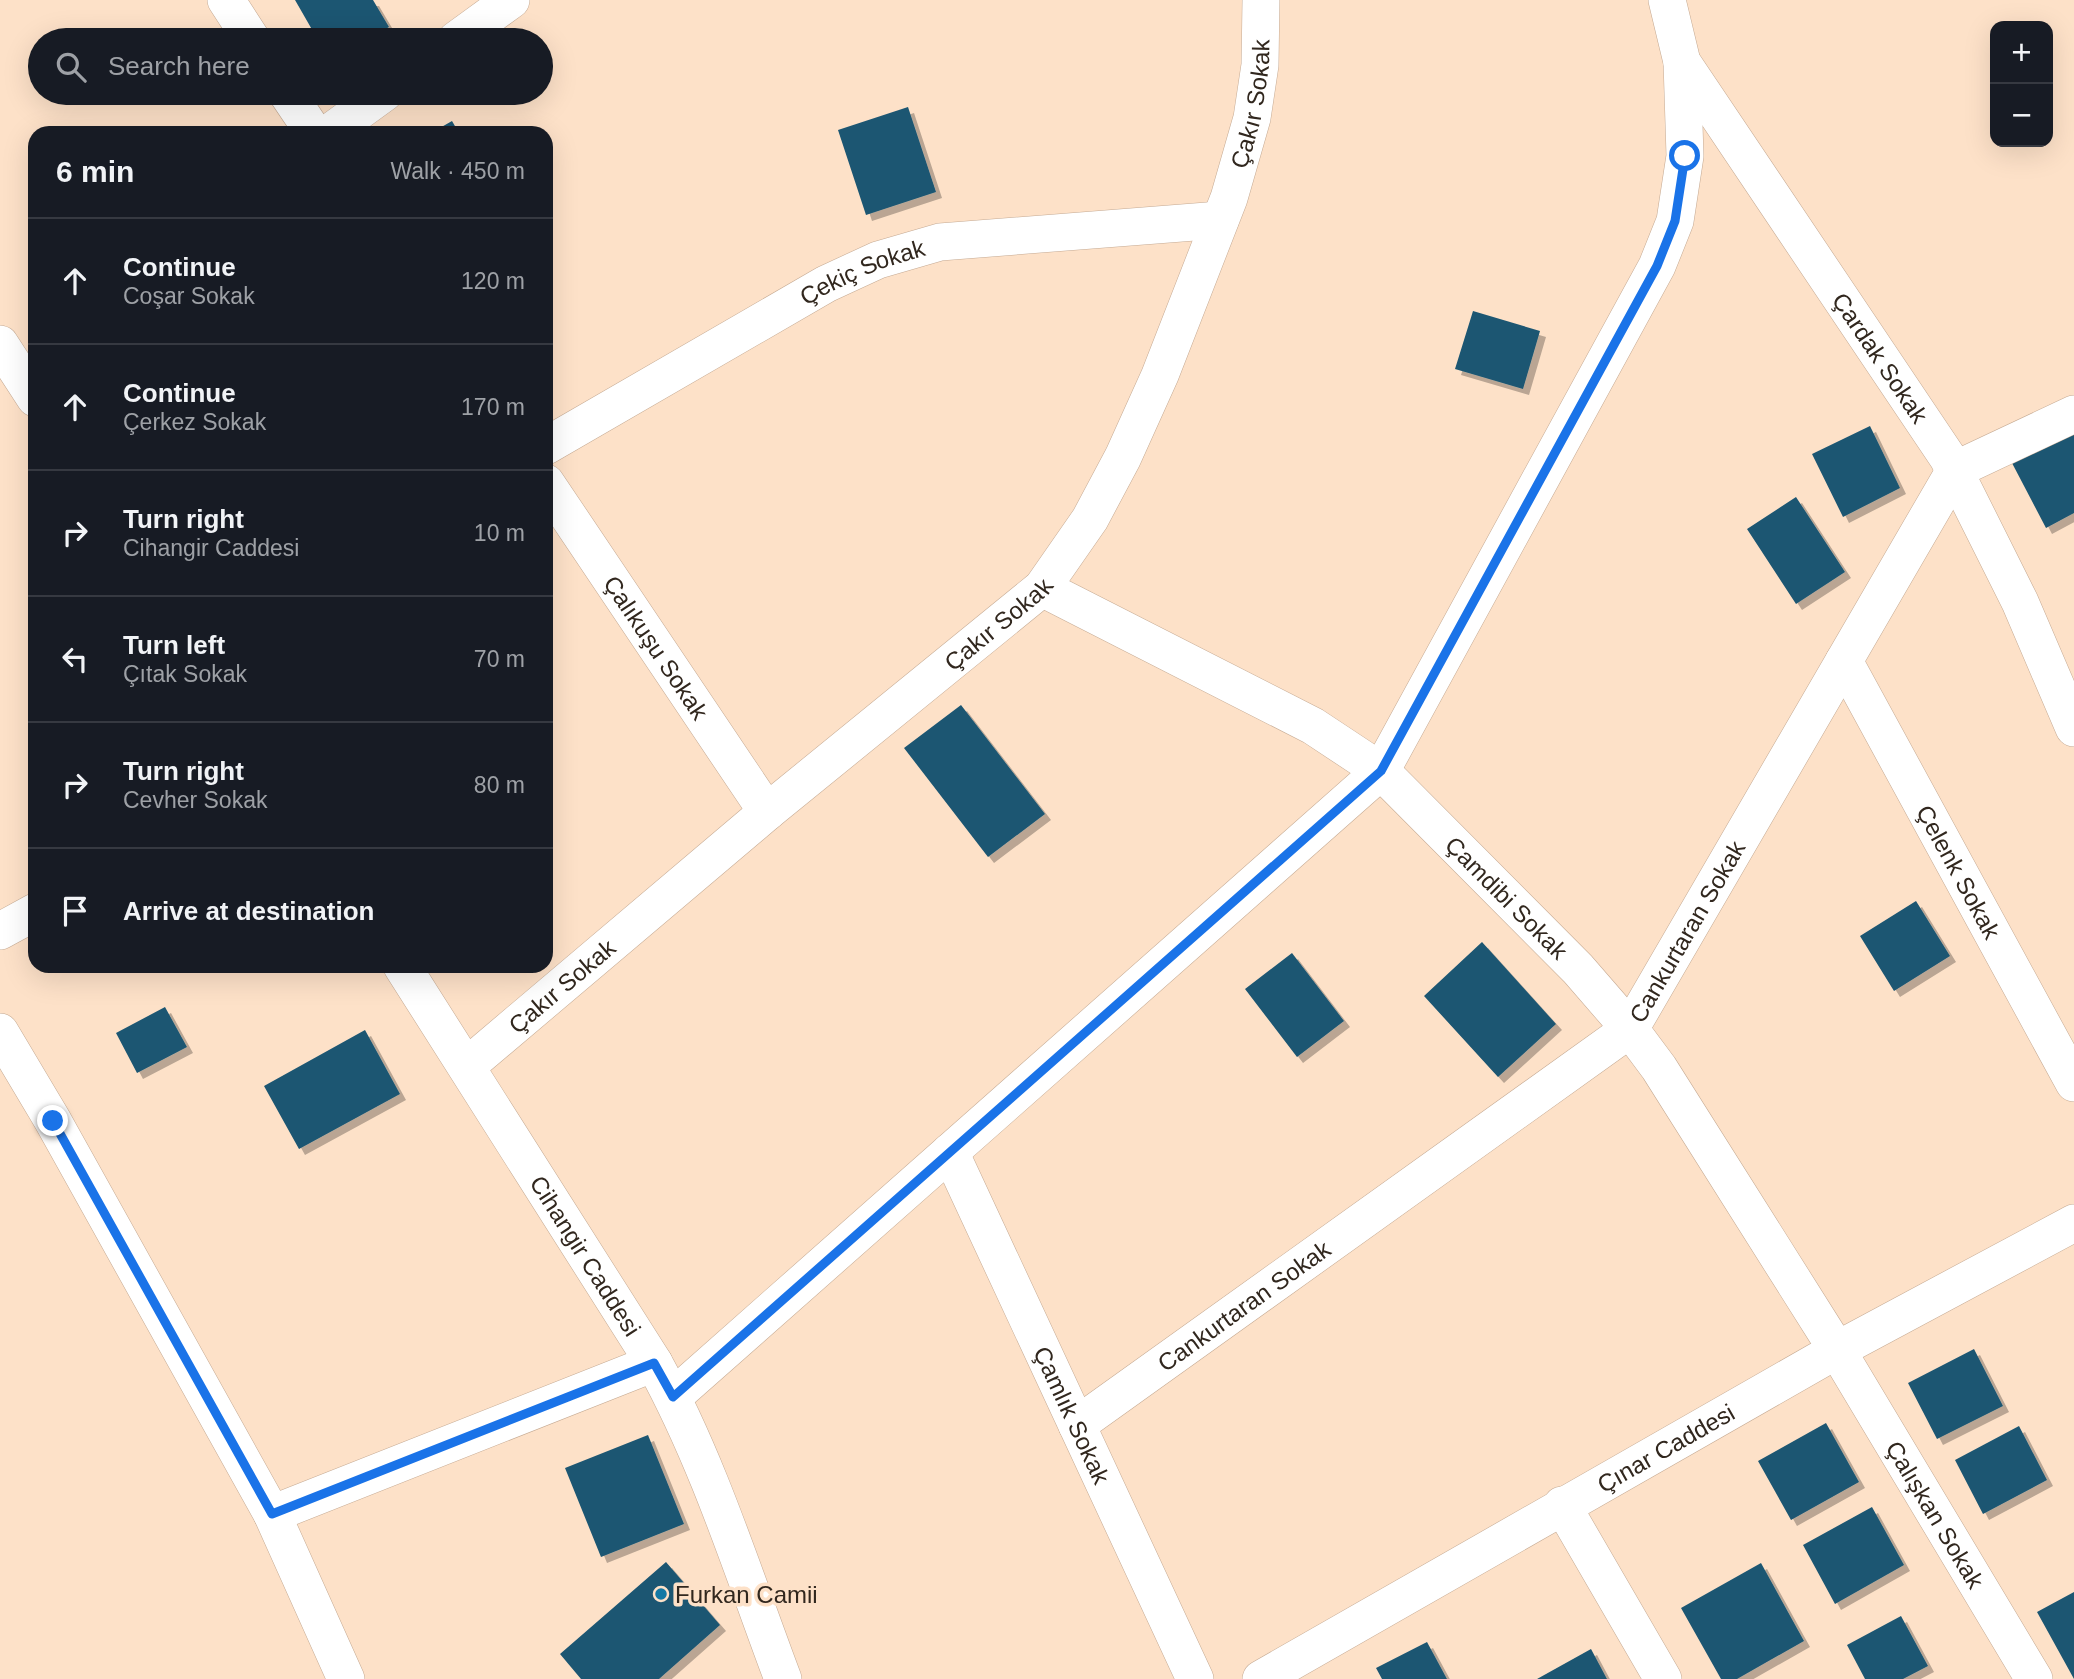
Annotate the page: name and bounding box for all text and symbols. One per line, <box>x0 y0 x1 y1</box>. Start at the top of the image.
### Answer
map controls <box>1990 21 2053 147</box>
button: + <box>1990 21 2053 84</box>
search box <box>28 28 553 105</box>
street label: Çakır Sokak <box>1225 38 1274 171</box>
icon: search <box>52 48 90 86</box>
text: Search here <box>108 51 250 81</box>
button: − <box>1990 84 2053 147</box>
route start <box>1669 140 1700 171</box>
text: 6 min <box>56 155 134 188</box>
text: Walk · 450 m <box>390 158 525 184</box>
street label: Çekiç Sokak <box>795 233 929 310</box>
text: Continue <box>123 252 236 282</box>
icon: ahead <box>56 262 94 300</box>
text: 120 m <box>461 268 525 294</box>
text: Coşar Sokak <box>123 283 255 309</box>
street label: Çardak Sokak <box>1827 288 1934 429</box>
text: Continue <box>123 378 236 408</box>
icon: ahead <box>56 388 94 426</box>
text: 170 m <box>461 394 525 420</box>
text: Çerkez Sokak <box>123 409 266 435</box>
text: Turn right <box>123 504 244 534</box>
icon: right <box>56 514 94 552</box>
text: 10 m <box>474 520 525 546</box>
text: Cihangir Caddesi <box>123 535 299 561</box>
street label: Çalıkuşu Sokak <box>599 571 715 725</box>
street label: Çakır Sokak <box>939 572 1059 676</box>
text: Turn left <box>123 630 225 660</box>
icon: left <box>56 640 94 678</box>
text: 70 m <box>474 646 525 672</box>
text: Çıtak Sokak <box>123 661 247 687</box>
text: Turn right <box>123 756 244 786</box>
icon: right <box>56 766 94 804</box>
text: 80 m <box>474 772 525 798</box>
text: Cevher Sokak <box>123 787 267 813</box>
street label: Çelenk Sokak <box>1912 800 2007 944</box>
street label: Çamdibi Sokak <box>1440 831 1574 965</box>
street label: Cankurtaran Sokak <box>1623 835 1751 1027</box>
icon: arrive <box>56 892 94 930</box>
text: Arrive at destination <box>123 896 374 926</box>
street label: Çakır Sokak <box>503 933 621 1038</box>
route end <box>37 1105 68 1136</box>
street label: Cihangir Caddesi <box>525 1171 647 1341</box>
street label: Cankurtaran Sokak <box>1152 1234 1336 1376</box>
street label: Çamlık Sokak <box>1029 1342 1116 1489</box>
street label: Çınar Caddesi <box>1592 1398 1739 1498</box>
street label: Çalışkan Sokak <box>1881 1436 1990 1594</box>
place label: Furkan Camii <box>675 1581 818 1608</box>
marker: Furkan Camii <box>653 1586 669 1602</box>

